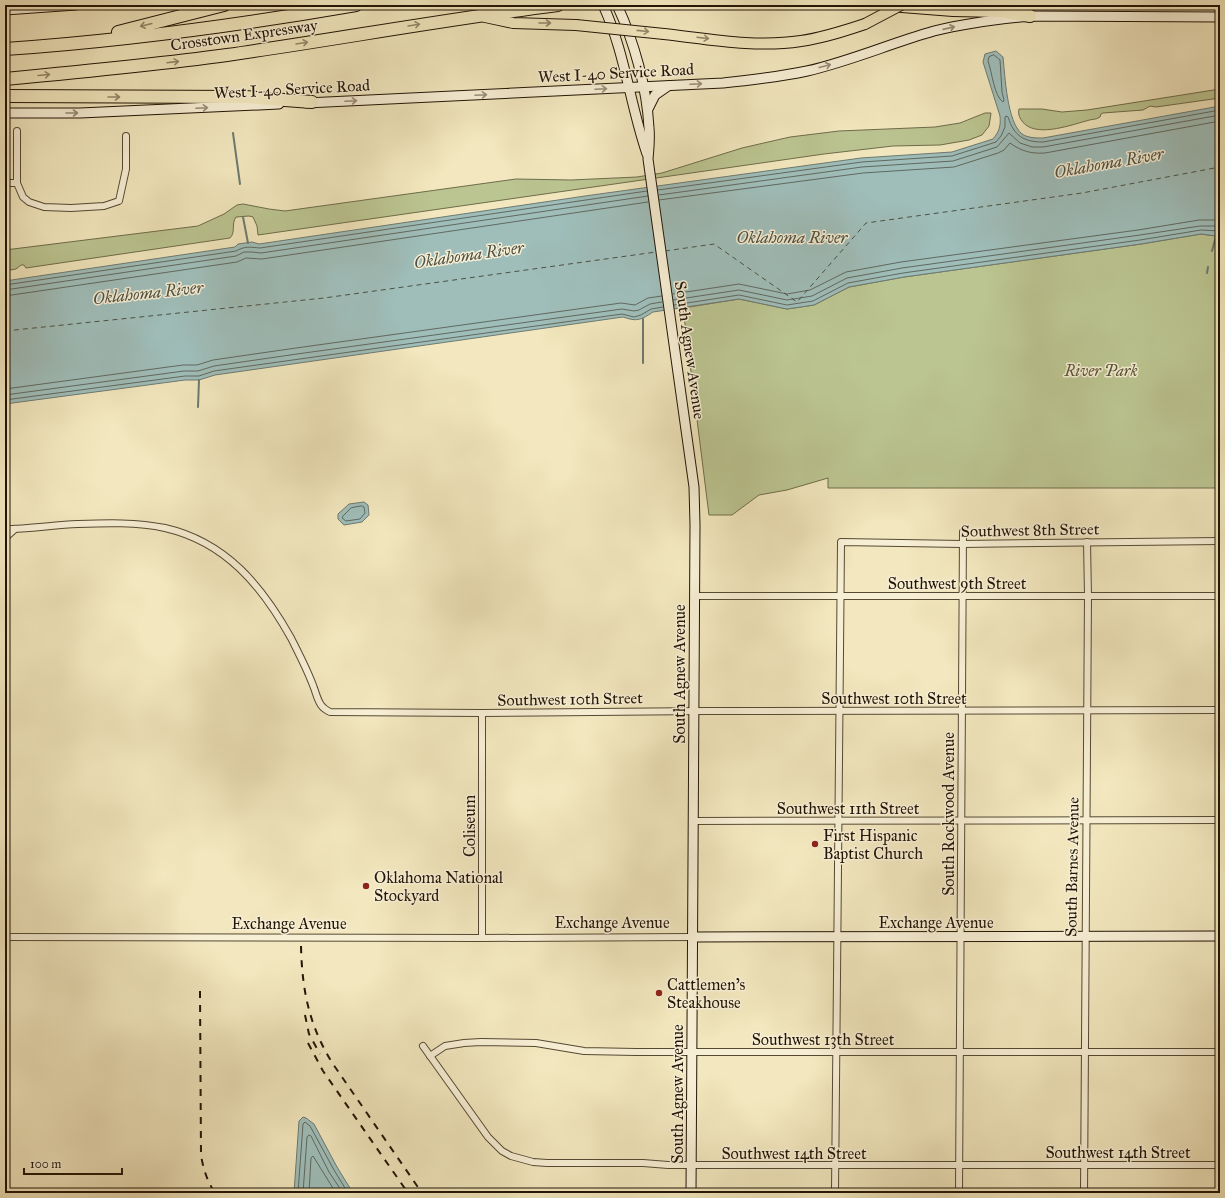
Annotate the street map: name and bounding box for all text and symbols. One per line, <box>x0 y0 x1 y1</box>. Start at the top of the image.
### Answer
street label: Crosstown Expressway <box>169 15 319 55</box>
one-way arrow <box>538 19 551 27</box>
one-way arrow <box>407 21 420 29</box>
one-way arrow <box>140 22 153 29</box>
one-way arrow <box>942 24 955 31</box>
one-way arrow <box>636 28 649 35</box>
one-way arrow <box>696 34 709 42</box>
one-way arrow <box>295 39 308 47</box>
one-way arrow <box>166 58 179 65</box>
street label: West I-40 Service Road <box>537 59 695 87</box>
one-way arrow <box>818 62 831 70</box>
one-way arrow <box>37 72 50 79</box>
street label: West I-40 Service Road <box>213 75 371 103</box>
one-way arrow <box>689 81 702 88</box>
one-way arrow <box>594 85 607 93</box>
one-way arrow <box>474 91 487 98</box>
one-way arrow <box>107 93 120 101</box>
one-way arrow <box>344 97 357 104</box>
one-way arrow <box>195 104 208 112</box>
one-way arrow <box>65 109 78 117</box>
water label: Oklahoma River <box>1053 143 1166 183</box>
water label: Oklahoma River <box>737 227 848 248</box>
water label: Oklahoma River <box>413 237 526 273</box>
water label: Oklahoma River <box>92 277 205 309</box>
street label: South Agnew Avenue <box>670 280 709 421</box>
park label: River Park <box>1063 361 1138 380</box>
street label: Southwest 8th Street <box>961 519 1100 541</box>
street label: Southwest 9th Street <box>888 574 1027 593</box>
street label: South Agnew Avenue <box>670 604 690 744</box>
street label: Southwest 10th Street <box>497 688 643 710</box>
street label: Southwest 10th Street <box>821 689 967 708</box>
street label: South Rockwood Avenue <box>939 732 958 896</box>
street label: Coliseum <box>460 794 479 857</box>
street label: South Barnes Avenue <box>1061 797 1083 937</box>
street label: Southwest 11th Street <box>777 799 920 818</box>
place label: First Hispanic Baptist Church <box>823 826 923 863</box>
marker: First Hispanic Baptist Church <box>810 839 820 849</box>
place label: Oklahoma National Stockyard <box>374 868 504 905</box>
marker: Oklahoma National Stockyard <box>361 881 371 891</box>
street label: Exchange Avenue <box>554 913 670 933</box>
street label: Exchange Avenue <box>878 913 994 933</box>
street label: Exchange Avenue <box>231 914 347 934</box>
place label: Cattlemen's Steakhouse <box>667 975 746 1012</box>
marker: Cattlemen's Steakhouse <box>654 988 664 998</box>
street label: South Agnew Avenue <box>668 1024 688 1164</box>
street label: Southwest 13th Street <box>752 1030 895 1049</box>
street label: Southwest 14th Street <box>1045 1143 1191 1162</box>
street label: Southwest 14th Street <box>721 1144 867 1163</box>
scale bar <box>24 1150 122 1176</box>
text: 100 m <box>30 1157 61 1171</box>

